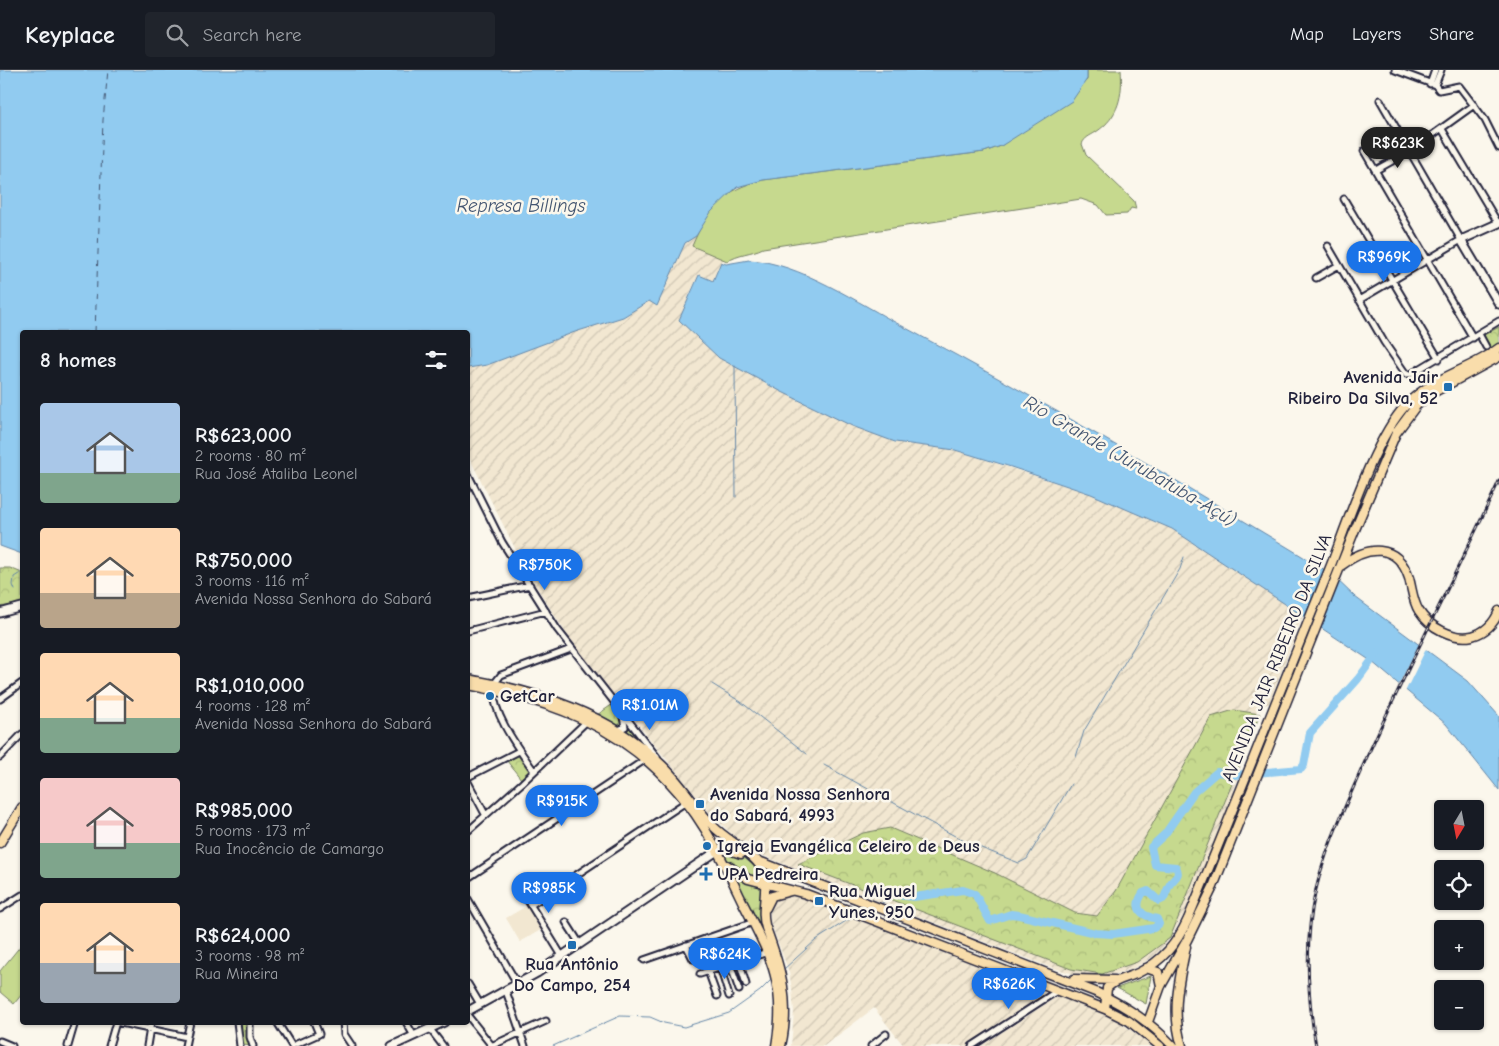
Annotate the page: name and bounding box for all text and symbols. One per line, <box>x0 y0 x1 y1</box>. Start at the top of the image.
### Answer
search box <box>145 12 495 57</box>
text: Keyplace <box>25 21 115 49</box>
icon: search <box>163 21 191 49</box>
text: Search here <box>203 24 302 46</box>
text: Map <box>1290 24 1324 45</box>
text: Layers <box>1352 24 1401 45</box>
text: Share <box>1429 24 1474 45</box>
pin: R$623K <box>1357 126 1439 169</box>
text: R$623K <box>1372 134 1424 152</box>
water label: Represa Billings <box>457 195 585 217</box>
pin: R$969K <box>1343 240 1425 283</box>
text: R$969K <box>1357 248 1411 266</box>
icon: filters <box>422 346 450 374</box>
text: 8 homes <box>40 348 116 372</box>
place label: Avenida Jair Ribeiro Da Silva, 52 <box>1288 367 1439 409</box>
marker: Avenida Jair Ribeiro Da Silva, 52 <box>1442 381 1454 393</box>
water label: Rio Grande (Jurubatuba-Açú) <box>1020 391 1240 531</box>
icon: home <box>80 423 140 483</box>
text: R$623,000 <box>195 423 292 447</box>
text: 2 rooms · 80 m² <box>195 447 306 465</box>
text: Rua José Ataliba Leonel <box>195 465 357 483</box>
street label: AVENIDA JAIR RIBEIRO DA SILVA <box>1217 531 1337 785</box>
icon: home <box>80 548 140 608</box>
text: R$750,000 <box>195 548 293 572</box>
pin: R$750K <box>504 548 586 591</box>
text: R$750K <box>519 556 571 574</box>
text: 3 rooms · 116 m² <box>195 572 309 590</box>
text: Avenida Nossa Senhora do Sabará <box>195 590 432 608</box>
icon: home <box>80 673 140 733</box>
text: R$1,010,000 <box>195 673 304 697</box>
place label: GetCar <box>500 686 555 707</box>
pin: R$1.01M <box>604 688 696 731</box>
marker: GetCar <box>484 690 496 702</box>
text: R$1.01M <box>622 696 678 714</box>
text: 4 rooms · 128 m² <box>195 697 310 715</box>
text: Avenida Nossa Senhora do Sabará <box>195 715 432 733</box>
pin: R$915K <box>521 784 603 827</box>
place label: Avenida Nossa Senhora do Sabará, 4993 <box>710 784 890 826</box>
text: R$915K <box>536 792 588 810</box>
icon: home <box>80 798 140 858</box>
text: R$985,000 <box>195 798 293 822</box>
marker: Avenida Nossa Senhora do Sabará, 4993 <box>694 798 706 810</box>
north arrow <box>1434 800 1484 850</box>
map controls <box>1434 800 1484 1030</box>
text: 5 rooms · 173 m² <box>195 822 310 840</box>
place label: Igreja Evangélica Celeiro de Deus <box>717 836 980 857</box>
text: Rua Inocêncio de Camargo <box>195 840 384 858</box>
marker: Igreja Evangélica Celeiro de Deus <box>701 840 713 852</box>
button: locate <box>1434 860 1484 910</box>
place label: UPA Pedreira <box>717 864 819 885</box>
marker: UPA Pedreira <box>699 867 713 881</box>
pin: R$985K <box>508 872 590 914</box>
text: R$985K <box>522 879 576 897</box>
place label: Rua Miguel Yunes, 950 <box>829 881 916 923</box>
marker: Rua Miguel Yunes, 950 <box>813 895 825 907</box>
button: + <box>1434 920 1484 970</box>
icon: home <box>80 923 140 983</box>
text: R$624,000 <box>195 923 291 947</box>
pin: R$624K <box>684 938 766 980</box>
marker: Rua Antônio Do Campo, 254 <box>566 939 578 951</box>
text: R$624K <box>699 945 751 963</box>
text: 3 rooms · 98 m² <box>195 947 304 965</box>
place label: Rua Antônio Do Campo, 254 <box>514 954 630 996</box>
text: Rua Mineira <box>195 965 278 983</box>
pin: R$626K <box>968 968 1050 1010</box>
text: R$626K <box>983 975 1035 993</box>
button: − <box>1434 980 1484 1030</box>

